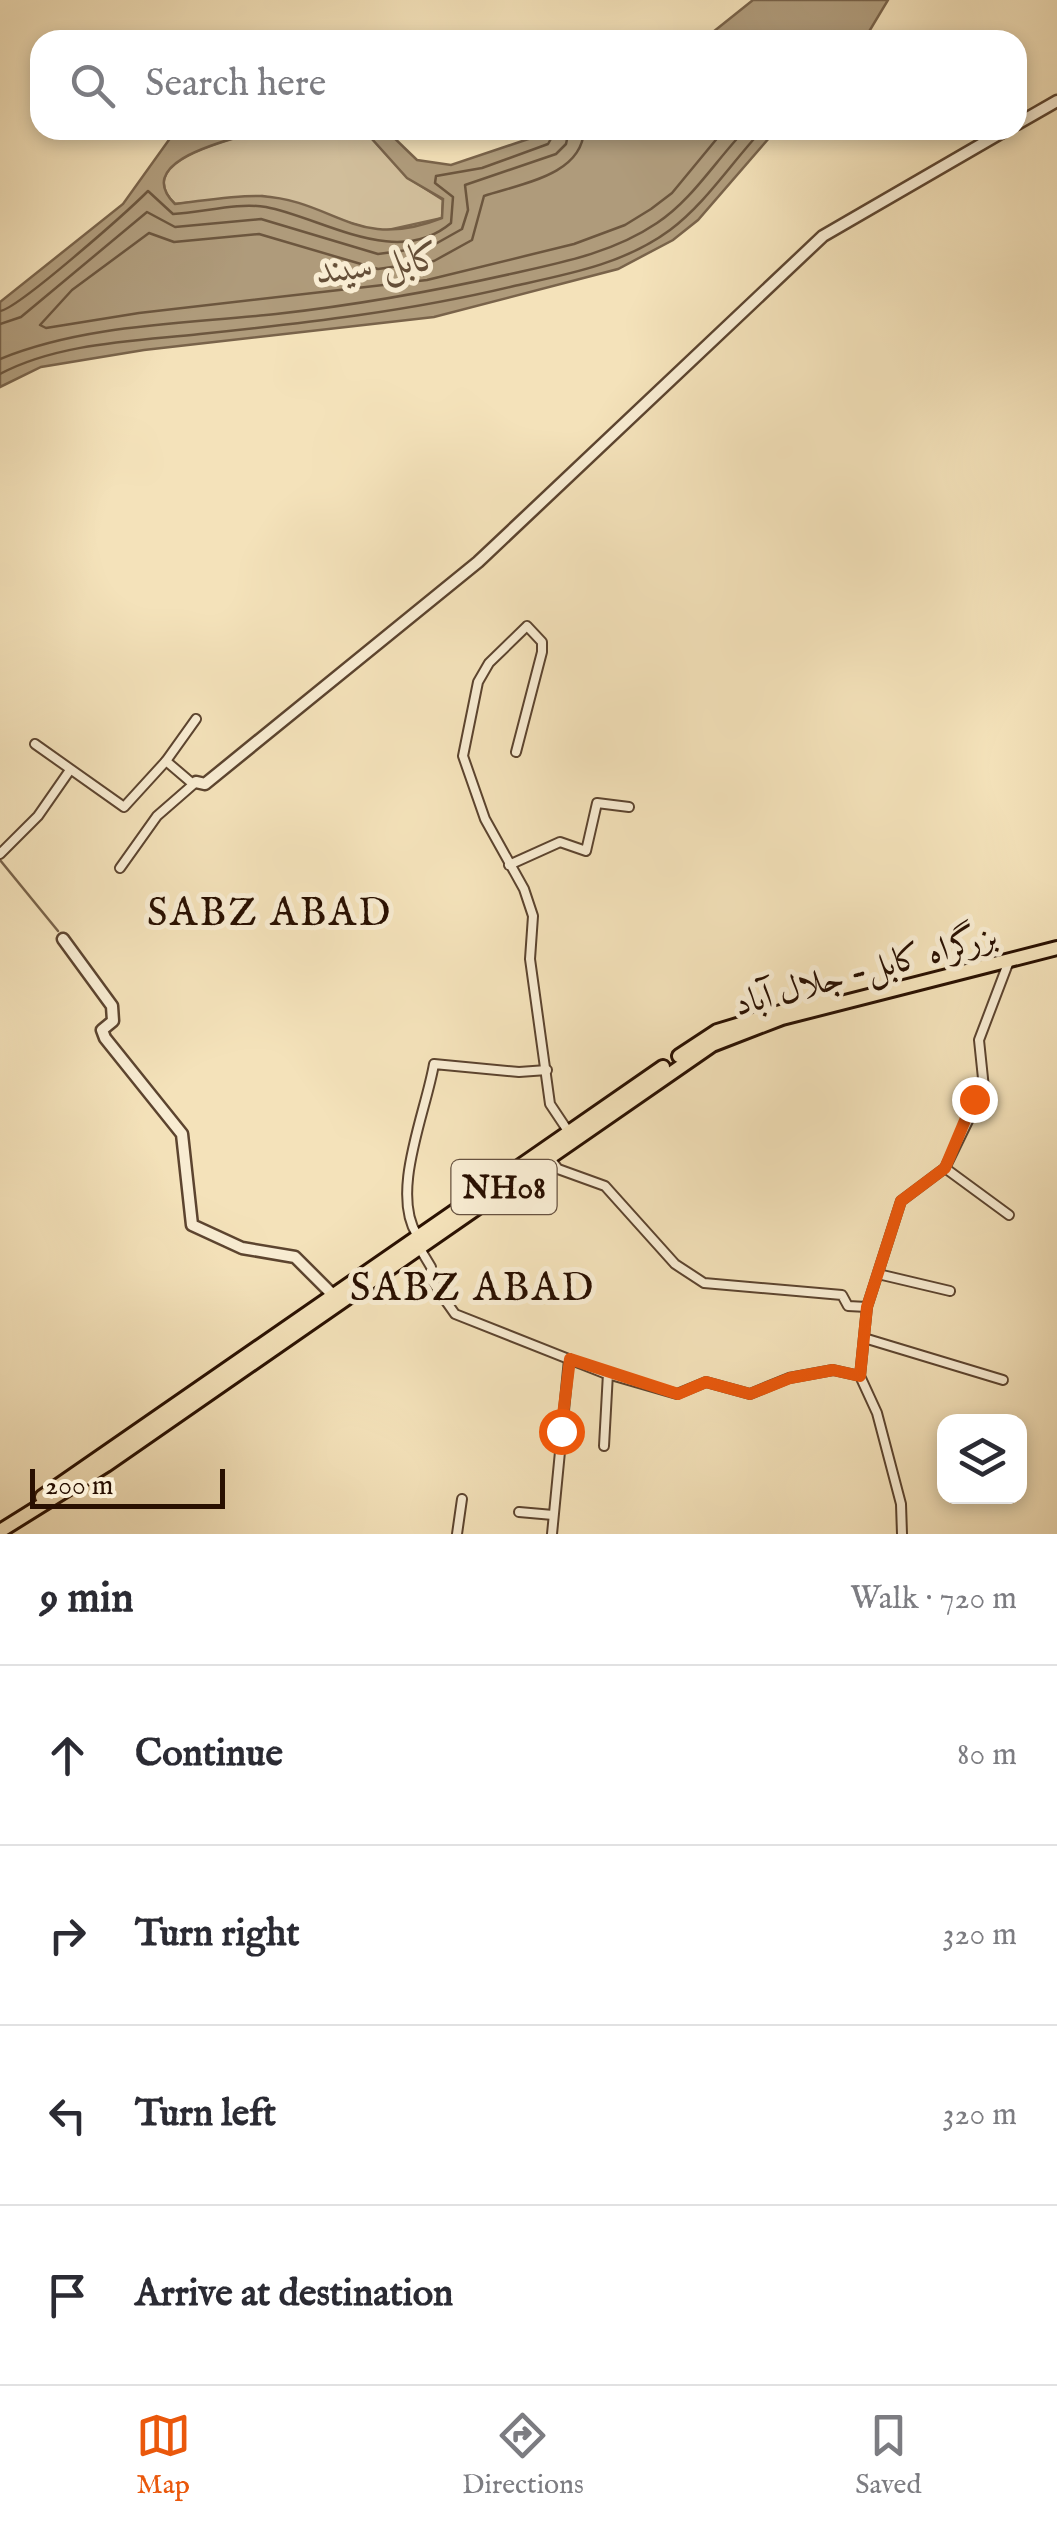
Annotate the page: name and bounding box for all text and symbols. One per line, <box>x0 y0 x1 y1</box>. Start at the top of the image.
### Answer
search box <box>30 30 1027 140</box>
icon: search <box>65 58 120 113</box>
text: Search here <box>145 61 326 109</box>
water label: کابل سيند <box>313 234 445 298</box>
district label: SABZ ABAD <box>147 889 393 940</box>
street label: بزرگراه کابل- جلال آباد <box>729 913 1002 1028</box>
route end <box>952 1077 998 1123</box>
road number: NH08 <box>452 1160 556 1214</box>
district label: SABZ ABAD <box>350 1264 596 1315</box>
route start <box>539 1409 585 1455</box>
map controls <box>937 1414 1027 1504</box>
button: layers <box>937 1414 1027 1504</box>
scale bar <box>30 1464 225 1508</box>
text: 200 m <box>45 1469 113 1504</box>
text: 9 min <box>40 1573 134 1626</box>
text: Walk · 720 m <box>850 1579 1017 1620</box>
icon: ahead <box>40 1728 95 1783</box>
text: Continue <box>135 1731 283 1779</box>
text: 80 m <box>957 1735 1017 1776</box>
icon: right <box>40 1908 95 1963</box>
text: Turn right <box>135 1911 299 1959</box>
text: 320 m <box>943 1915 1017 1956</box>
icon: left <box>40 2088 95 2143</box>
text: Turn left <box>135 2091 276 2139</box>
text: 320 m <box>943 2095 1017 2136</box>
icon: arrive <box>40 2268 95 2323</box>
text: Arrive at destination <box>135 2271 453 2319</box>
tab: Map <box>136 2408 191 2503</box>
tab: Directions <box>462 2408 584 2503</box>
tab: Saved <box>855 2408 921 2503</box>

